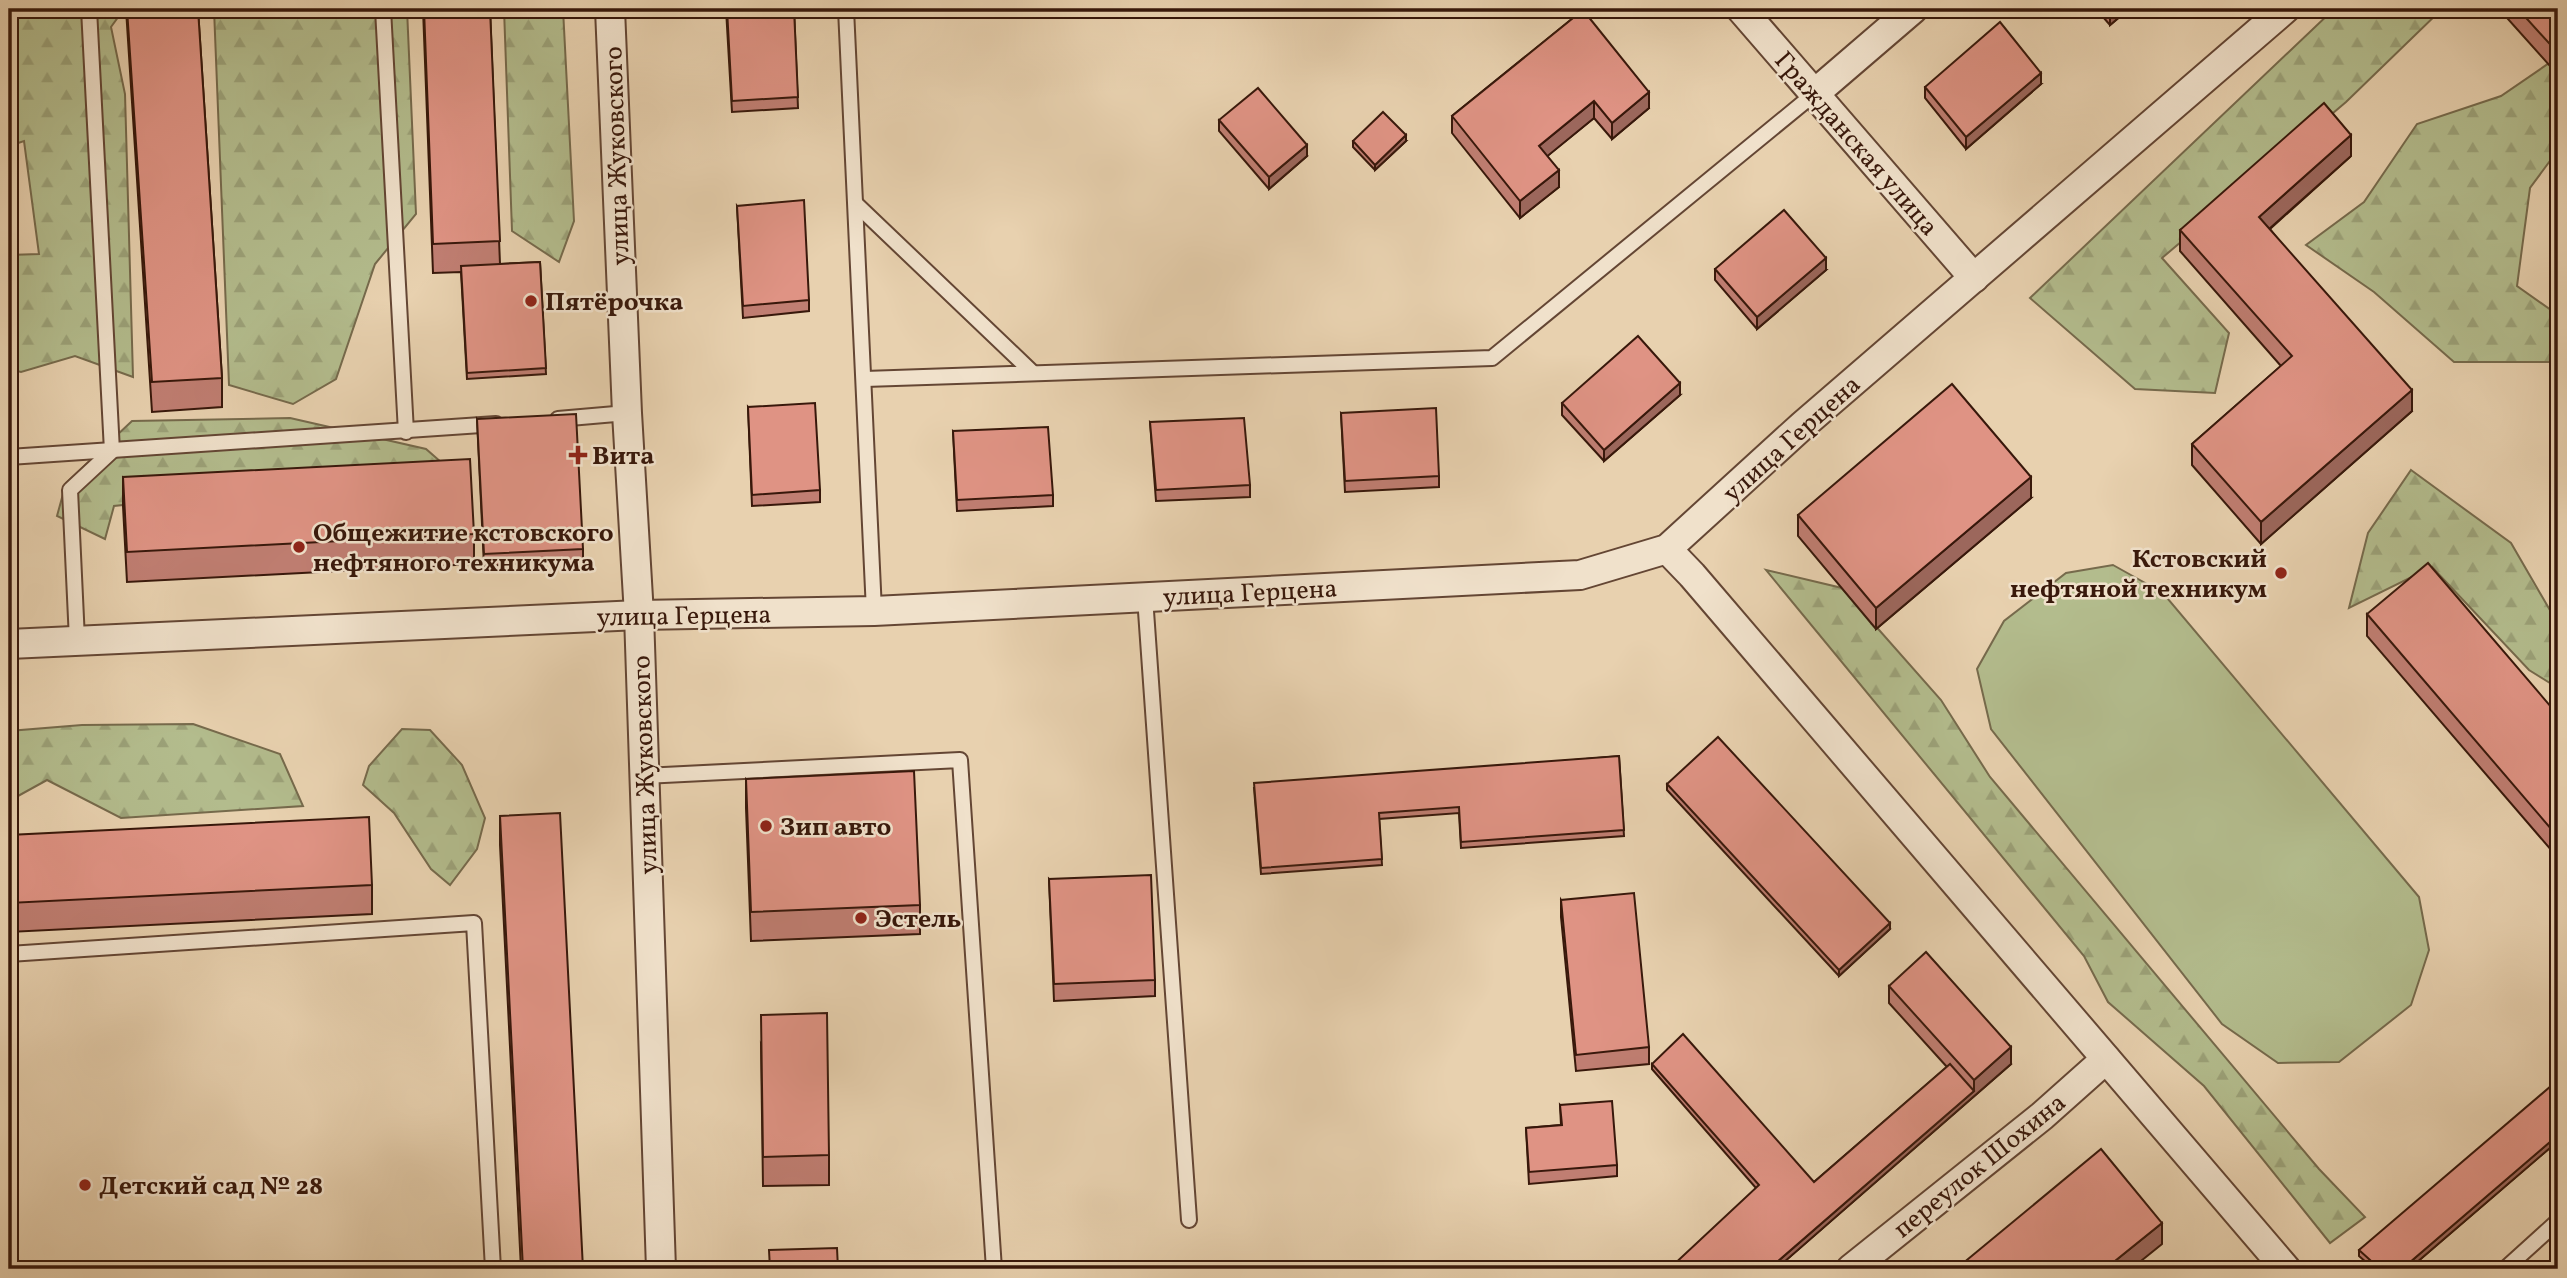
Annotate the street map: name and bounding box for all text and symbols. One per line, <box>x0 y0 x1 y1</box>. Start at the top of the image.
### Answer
street label: Гражданская улица <box>1765 44 1946 244</box>
street label: улица Жуковского <box>596 46 640 266</box>
place label: Пятёрочка <box>545 285 683 321</box>
marker: Пятёрочка <box>523 293 539 309</box>
street label: улица Герцена <box>1715 368 1869 511</box>
place label: Вита <box>592 439 654 475</box>
marker: Вита <box>570 447 586 463</box>
place label: Общежитие кстовского нефтяного техникума <box>313 516 614 582</box>
marker: Общежитие кстовского нефтяного техникума <box>291 539 307 555</box>
place label: Кстовский нефтяной техникум <box>2010 542 2267 608</box>
marker: Кстовский нефтяной техникум <box>2273 565 2289 581</box>
street label: улица Герцена <box>1162 571 1338 617</box>
street label: улица Герцена <box>596 597 772 637</box>
street label: улица Жуковского <box>624 655 668 875</box>
place label: Зип авто <box>780 810 891 846</box>
marker: Зип авто <box>758 818 774 834</box>
place label: Эстель <box>875 902 962 938</box>
marker: Эстель <box>853 910 869 926</box>
street label: переулок Шохина <box>1886 1086 2074 1247</box>
place label: Детский сад № 28 <box>99 1169 323 1205</box>
marker: Детский сад № 28 <box>77 1177 93 1193</box>

